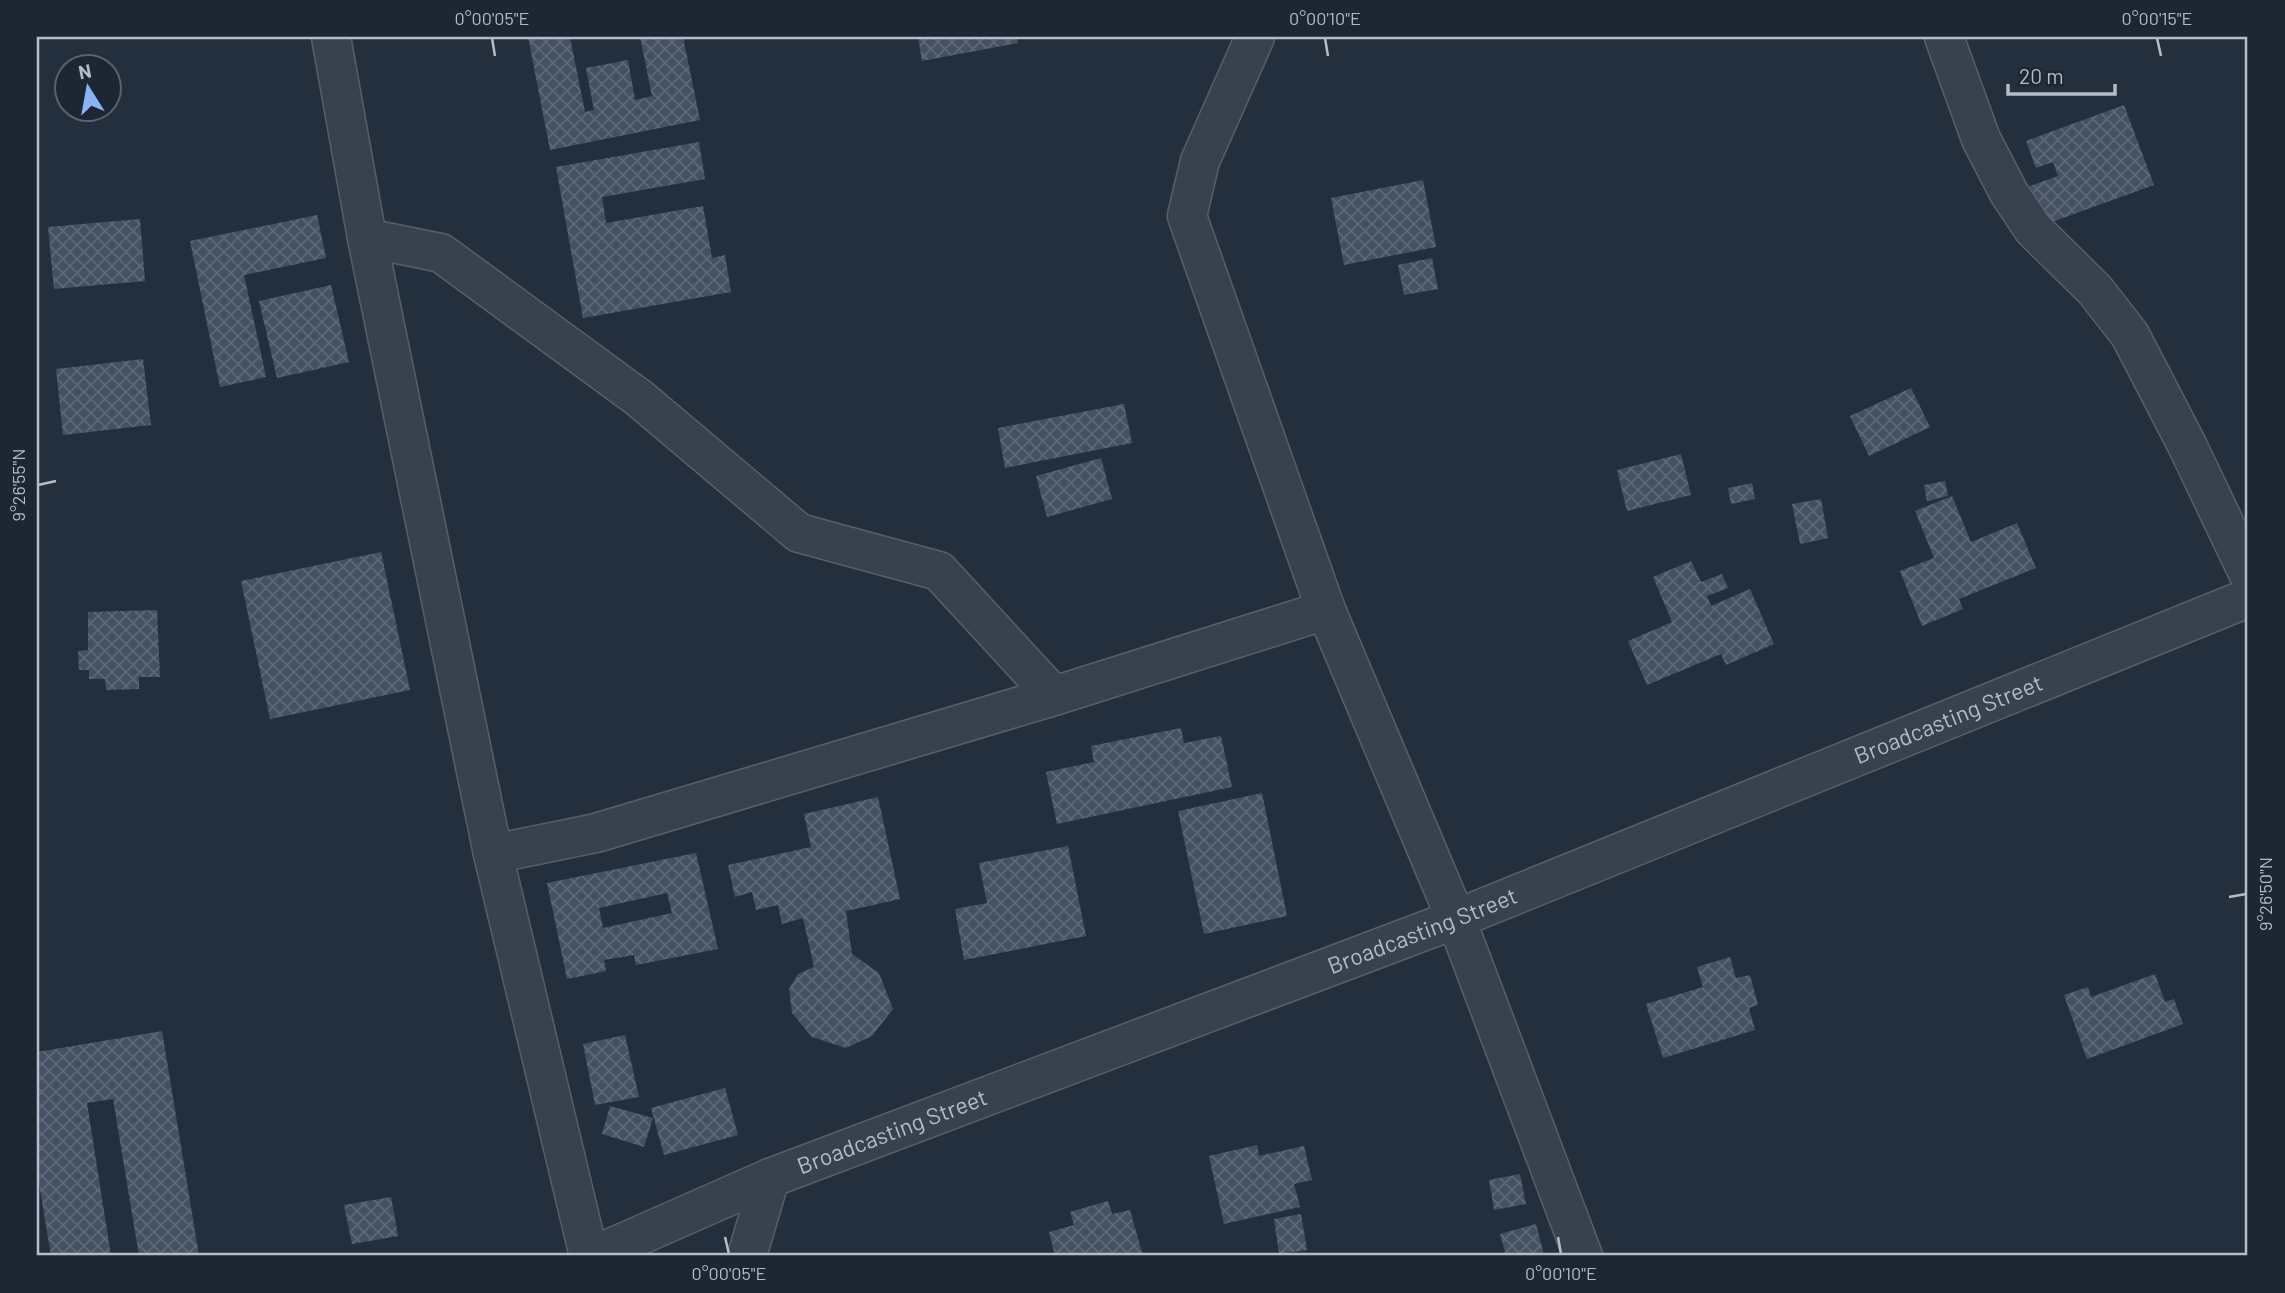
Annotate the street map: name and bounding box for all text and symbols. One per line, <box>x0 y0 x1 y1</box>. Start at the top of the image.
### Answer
text: 0°00'05"E <box>455 7 529 29</box>
text: 0°00'10"E <box>1289 7 1361 29</box>
text: 0°00'15"E <box>2122 7 2192 29</box>
north arrow <box>52 52 122 122</box>
scale bar <box>2008 52 2115 96</box>
text: N <box>76 58 93 83</box>
text: 20 m <box>2019 63 2064 88</box>
text: 9°26'55"N <box>7 449 29 521</box>
street label: Broadcasting Street <box>1850 668 2046 769</box>
text: 9°26'50"N <box>2254 857 2276 931</box>
street label: Broadcasting Street <box>1323 881 1521 979</box>
street label: Broadcasting Street <box>793 1082 991 1179</box>
text: 0°00'05"E <box>692 1262 766 1284</box>
text: 0°00'10"E <box>1525 1262 1597 1284</box>

